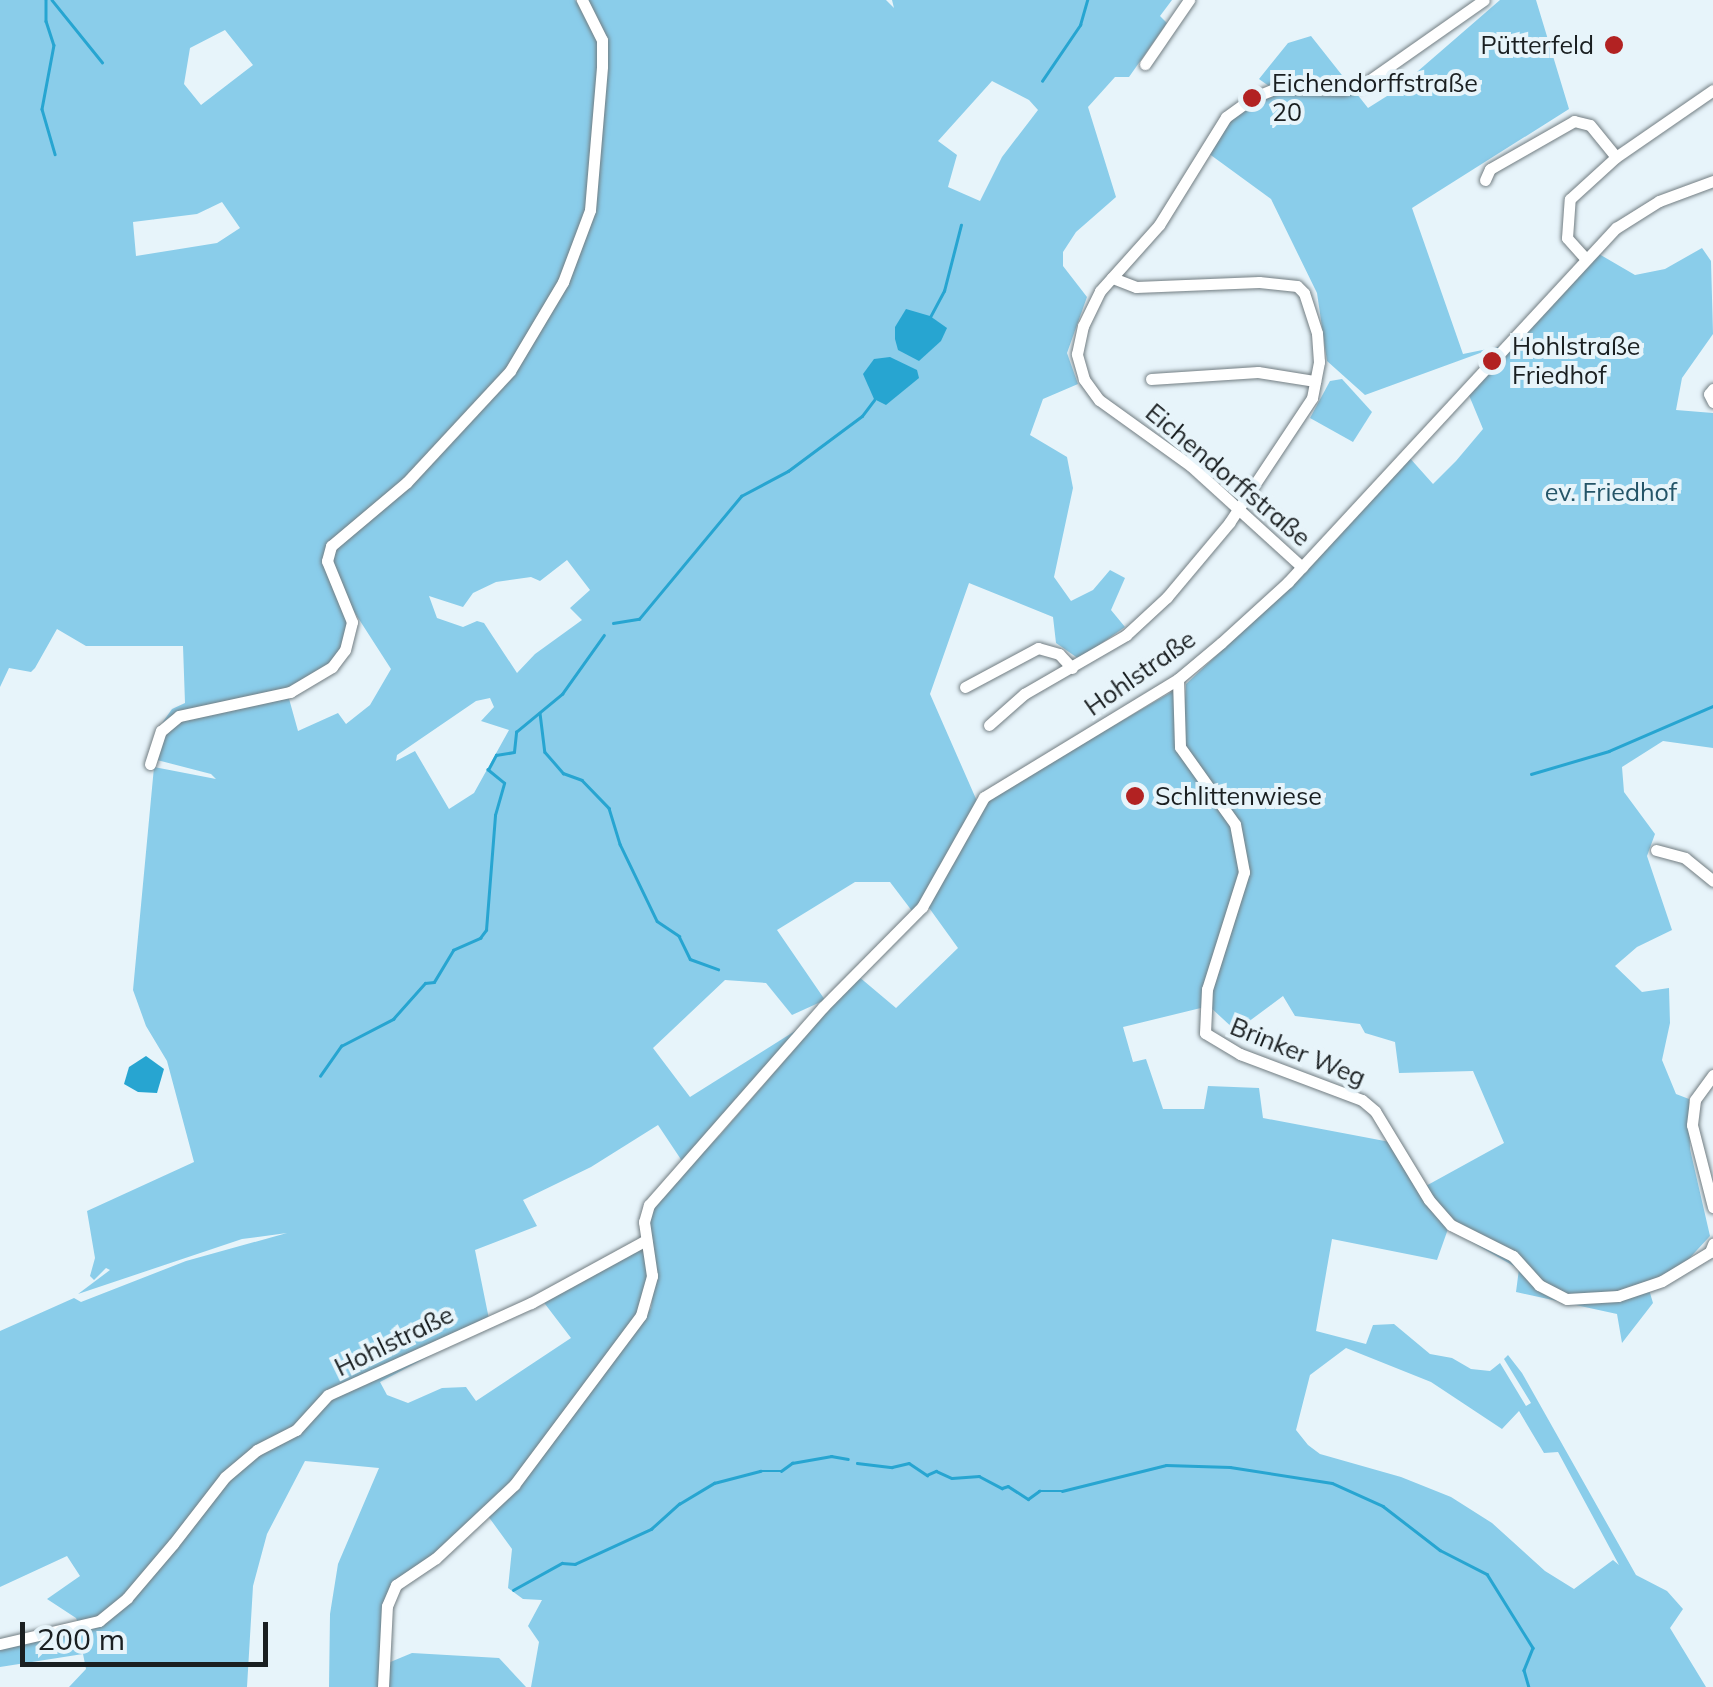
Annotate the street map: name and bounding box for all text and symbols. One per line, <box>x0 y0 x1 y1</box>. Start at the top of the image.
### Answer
place label: Pütterfeld <box>1480 30 1594 60</box>
marker: Pütterfeld <box>1603 34 1625 56</box>
place label: Eichendorffstraße 20 <box>1272 69 1478 128</box>
marker: Eichendorffstraße 20 <box>1241 87 1263 109</box>
place label: Hohlstraße Friedhof <box>1512 332 1640 391</box>
marker: Hohlstraße Friedhof <box>1481 350 1503 372</box>
street label: Eichendorffstraße <box>1140 397 1316 553</box>
park label: ev. Friedhof <box>1545 477 1677 507</box>
street label: Hohlstraße <box>1079 624 1201 722</box>
place label: Schlittenwiese <box>1155 781 1322 811</box>
marker: Schlittenwiese <box>1124 785 1146 807</box>
street label: Brinker Weg <box>1226 1011 1370 1093</box>
street label: Hohlstraße <box>330 1299 458 1383</box>
scale bar <box>25 1602 272 1664</box>
text: 200 m <box>37 1620 125 1658</box>

